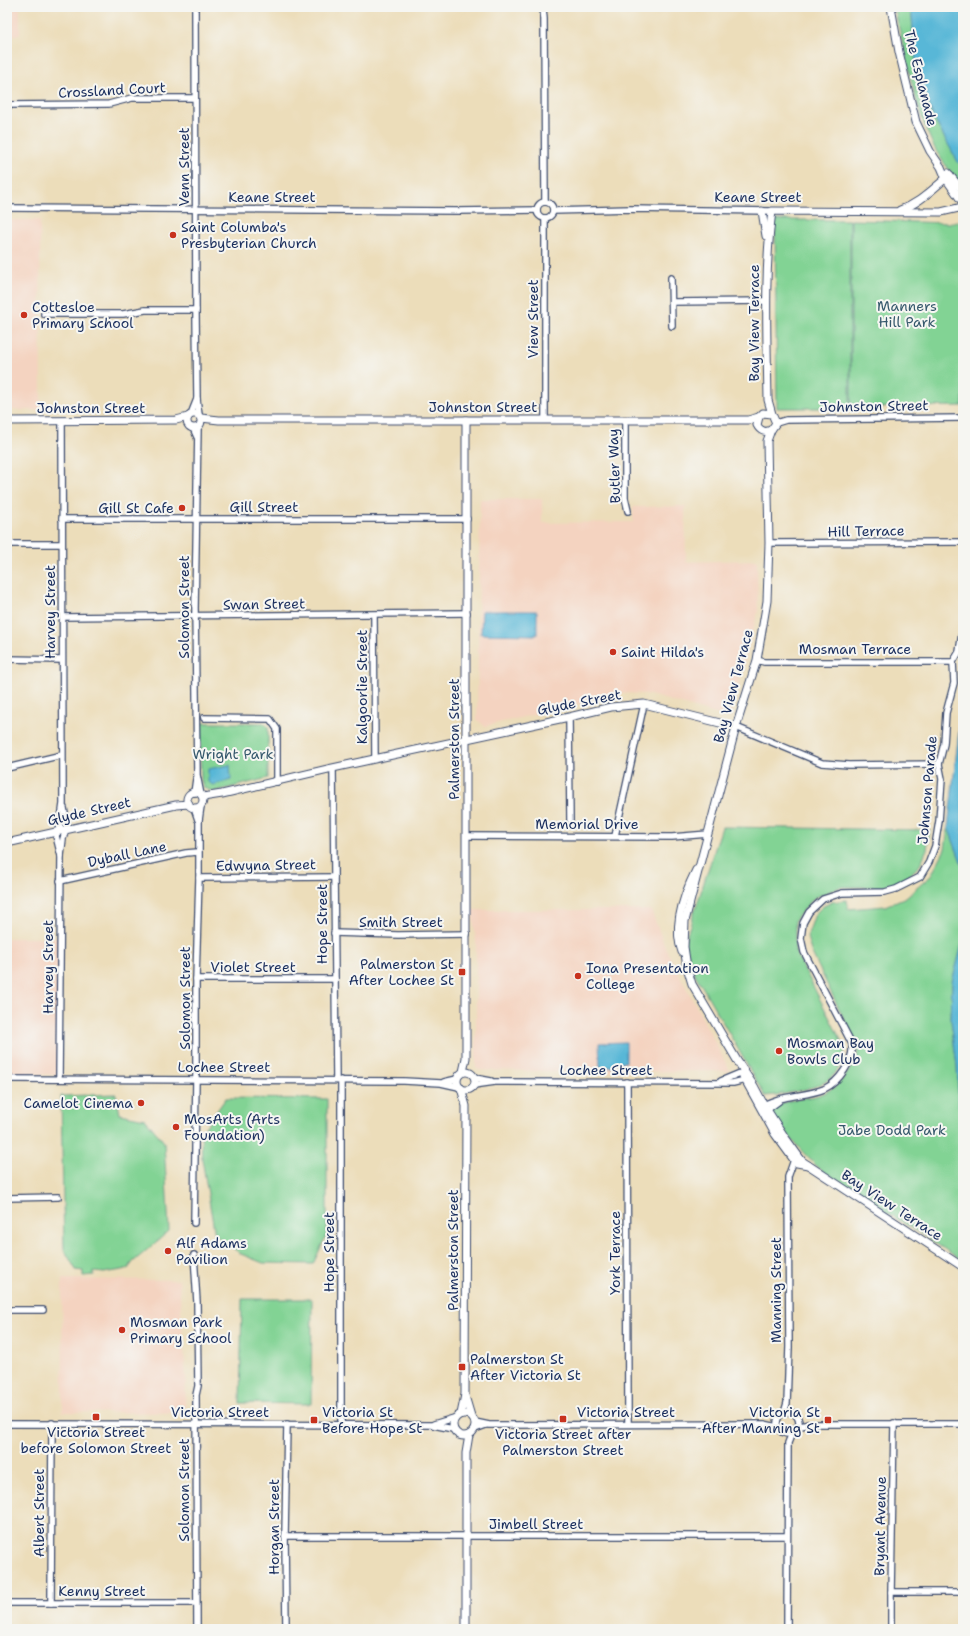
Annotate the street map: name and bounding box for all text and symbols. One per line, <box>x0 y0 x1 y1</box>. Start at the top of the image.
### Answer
street label: The Esplanade <box>900 28 942 128</box>
street label: Crossland Court <box>58 78 166 102</box>
street label: Venn Street <box>175 127 193 207</box>
street label: Keane Street <box>228 188 316 206</box>
street label: Keane Street <box>714 188 802 206</box>
place label: Saint Columba's Presbyterian Church <box>181 218 317 252</box>
marker: Saint Columba's Presbyterian Church <box>168 230 178 240</box>
street label: Bay View Terrace <box>745 264 763 382</box>
street label: View Street <box>524 280 542 359</box>
park label: Manners Hill Park <box>877 297 937 331</box>
place label: Cottesloe Primary School <box>32 298 134 332</box>
marker: Cottesloe Primary School <box>19 310 29 320</box>
street label: Johnston Street <box>819 396 929 416</box>
street label: Johnston Street <box>428 398 538 416</box>
street label: Johnston Street <box>36 399 146 417</box>
street label: Butler Way <box>604 428 624 504</box>
street label: Gill Street <box>230 498 298 516</box>
place label: Gill St Cafe <box>98 499 174 517</box>
marker: Gill St Cafe <box>177 503 187 513</box>
street label: Hill Terrace <box>827 521 905 541</box>
street label: Solomon Street <box>175 555 193 659</box>
street label: Harvey Street <box>41 565 59 659</box>
street label: Swan Street <box>223 594 305 614</box>
street label: Bay View Terrace <box>709 627 757 745</box>
street label: Kalgoorlie Street <box>353 630 371 744</box>
street label: Mosman Terrace <box>799 640 911 658</box>
place label: Saint Hilda's <box>621 643 704 661</box>
marker: Saint Hilda's <box>608 647 618 657</box>
street label: Palmerston Street <box>445 678 463 800</box>
street label: Glyde Street <box>536 685 622 719</box>
street label: Johnson Parade <box>913 735 941 845</box>
park label: Wright Park <box>192 745 274 763</box>
street label: Glyde Street <box>46 793 132 829</box>
street label: Memorial Drive <box>535 815 639 833</box>
street label: Dyball Lane <box>86 837 168 871</box>
street label: Edwyna Street <box>216 855 316 875</box>
street label: Hope Street <box>313 884 331 964</box>
street label: Smith Street <box>359 913 443 931</box>
street label: Harvey Street <box>39 920 57 1014</box>
street label: Solomon Street <box>176 946 194 1050</box>
place label: Palmerston St After Lochee St <box>349 955 454 989</box>
street label: Violet Street <box>210 958 296 976</box>
place label: Iona Presentation College <box>586 959 709 993</box>
marker: Palmerston St After Lochee St <box>457 967 467 977</box>
marker: Iona Presentation College <box>573 971 583 981</box>
place label: Mosman Bay Bowls Club <box>787 1034 874 1068</box>
marker: Mosman Bay Bowls Club <box>774 1046 784 1056</box>
street label: Lochee Street <box>178 1058 270 1076</box>
street label: Lochee Street <box>560 1061 652 1079</box>
place label: Camelot Cinema <box>23 1094 133 1112</box>
marker: Camelot Cinema <box>136 1098 146 1108</box>
place label: MosArts (Arts Foundation) <box>184 1110 280 1144</box>
park label: Jabe Dodd Park <box>838 1121 946 1139</box>
marker: MosArts (Arts Foundation) <box>171 1122 181 1132</box>
street label: Bay View Terrace <box>838 1166 946 1244</box>
street label: Palmerston Street <box>444 1189 462 1311</box>
street label: York Terrace <box>606 1211 624 1295</box>
street label: Hope Street <box>320 1212 338 1292</box>
place label: Alf Adams Pavilion <box>176 1234 247 1268</box>
street label: Manning Street <box>767 1237 785 1343</box>
marker: Alf Adams Pavilion <box>163 1246 173 1256</box>
place label: Mosman Park Primary School <box>130 1313 232 1347</box>
marker: Mosman Park Primary School <box>117 1325 127 1335</box>
place label: Palmerston St After Victoria St <box>470 1350 581 1384</box>
marker: Palmerston St After Victoria St <box>457 1362 467 1372</box>
street label: Victoria Street <box>171 1403 269 1421</box>
place label: Victoria St Before Hope St <box>322 1403 422 1437</box>
street label: Victoria Street <box>577 1403 675 1421</box>
place label: Victoria St After Manning St <box>702 1403 820 1437</box>
marker: Victoria Street before Solomon Street <box>91 1412 101 1422</box>
marker: Victoria Street after Palmerston Street <box>558 1414 568 1424</box>
marker: Victoria St Before Hope St <box>309 1415 319 1425</box>
marker: Victoria St After Manning St <box>823 1415 833 1425</box>
place label: Victoria Street before Solomon Street <box>21 1423 171 1457</box>
place label: Victoria Street after Palmerston Street <box>495 1425 632 1459</box>
street label: Solomon Street <box>175 1438 193 1542</box>
street label: Albert Street <box>30 1469 48 1557</box>
street label: Bryant Avenue <box>870 1476 890 1576</box>
street label: Horgan Street <box>265 1479 283 1575</box>
street label: Jimbell Street <box>489 1515 583 1533</box>
street label: Kenny Street <box>58 1582 146 1600</box>

